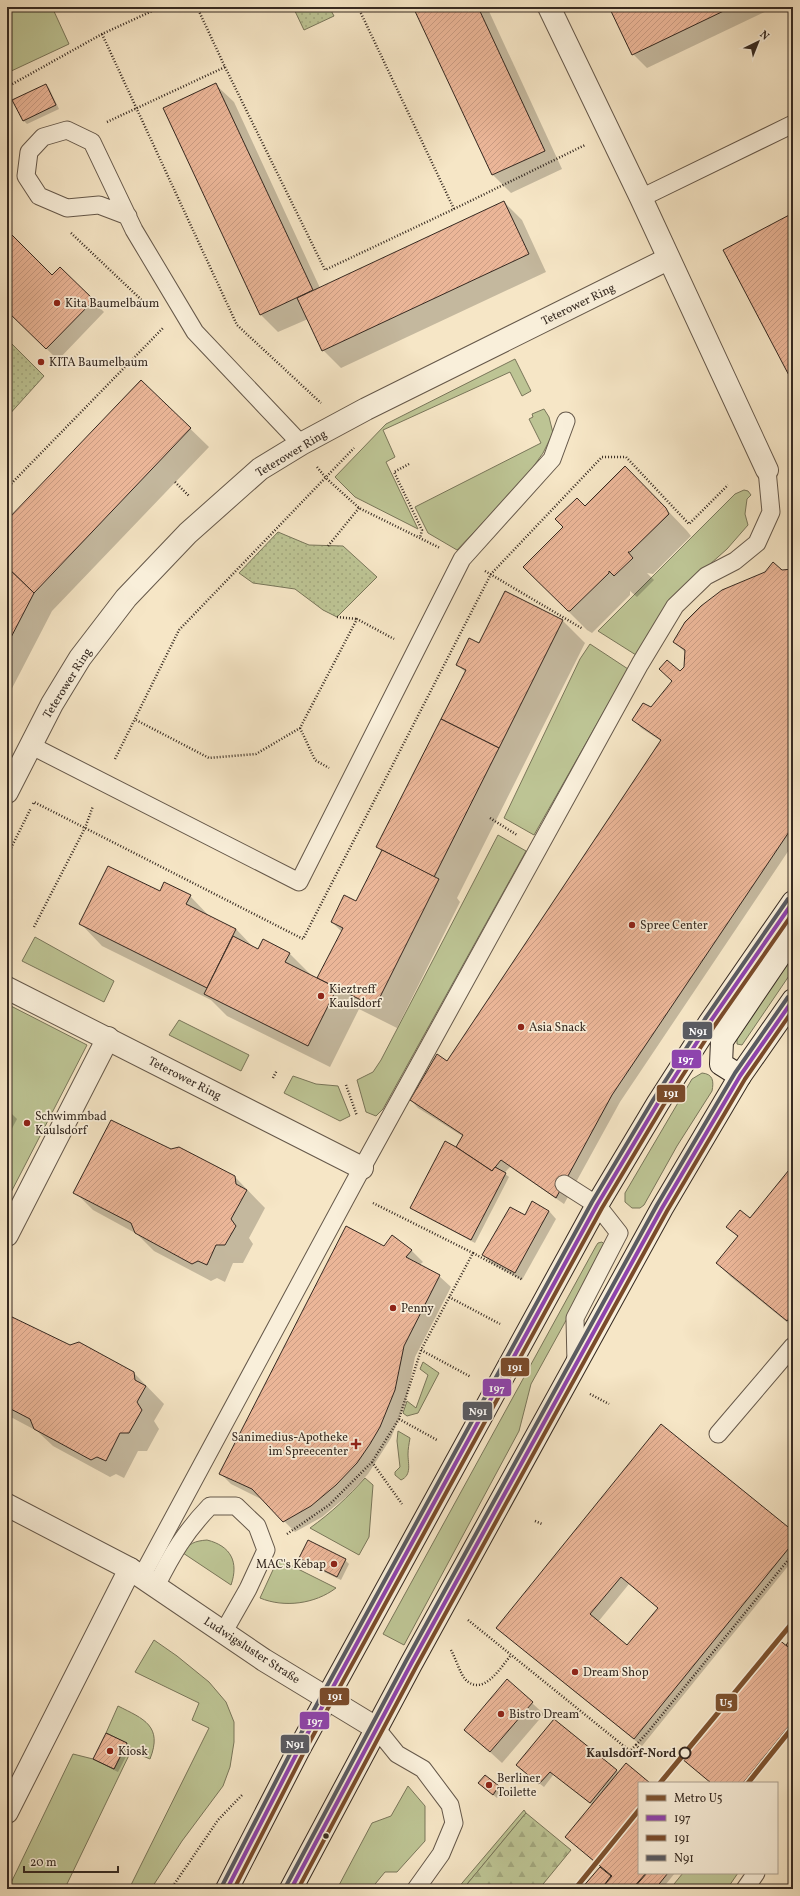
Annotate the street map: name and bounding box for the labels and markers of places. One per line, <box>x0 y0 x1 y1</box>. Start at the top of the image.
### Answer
place label: Kita Baumelbaum <box>65 296 160 312</box>
marker: Kita Baumelbaum <box>52 298 62 308</box>
place label: KITA Baumelbaum <box>49 355 149 371</box>
marker: KITA Baumelbaum <box>36 357 46 367</box>
place label: Spree Center <box>640 918 708 934</box>
marker: Spree Center <box>627 920 637 930</box>
place label: Kieztreff Kaulsdorf <box>329 982 383 1012</box>
marker: Kieztreff Kaulsdorf <box>316 991 326 1001</box>
place label: Asia Snack <box>529 1020 586 1036</box>
marker: Asia Snack <box>516 1022 526 1032</box>
place label: Schwimmbad Kaulsdorf <box>35 1109 107 1139</box>
marker: Schwimmbad Kaulsdorf <box>22 1118 32 1128</box>
place label: Penny <box>401 1301 434 1317</box>
marker: Penny <box>388 1303 398 1313</box>
place label: Sanimedius-Apotheke im Spreecenter <box>231 1430 348 1460</box>
marker: Sanimedius-Apotheke im Spreecenter <box>351 1439 361 1449</box>
place label: MAC's Kebap <box>256 1557 326 1573</box>
marker: MAC's Kebap <box>329 1559 339 1569</box>
place label: Dream Shop <box>583 1665 649 1681</box>
marker: Dream Shop <box>570 1667 580 1677</box>
place label: Bistro Dream <box>509 1707 580 1723</box>
marker: Bistro Dream <box>496 1709 506 1719</box>
place label: Kiosk <box>118 1744 148 1760</box>
marker: Kiosk <box>105 1746 115 1756</box>
place label: Kaulsdorf-Nord <box>586 1746 677 1762</box>
marker: Kaulsdorf-Nord <box>678 1746 692 1760</box>
place label: Berliner Toilette <box>497 1771 540 1801</box>
marker: Berliner Toilette <box>484 1780 494 1790</box>
unlabelled marker <box>321 1831 331 1841</box>

